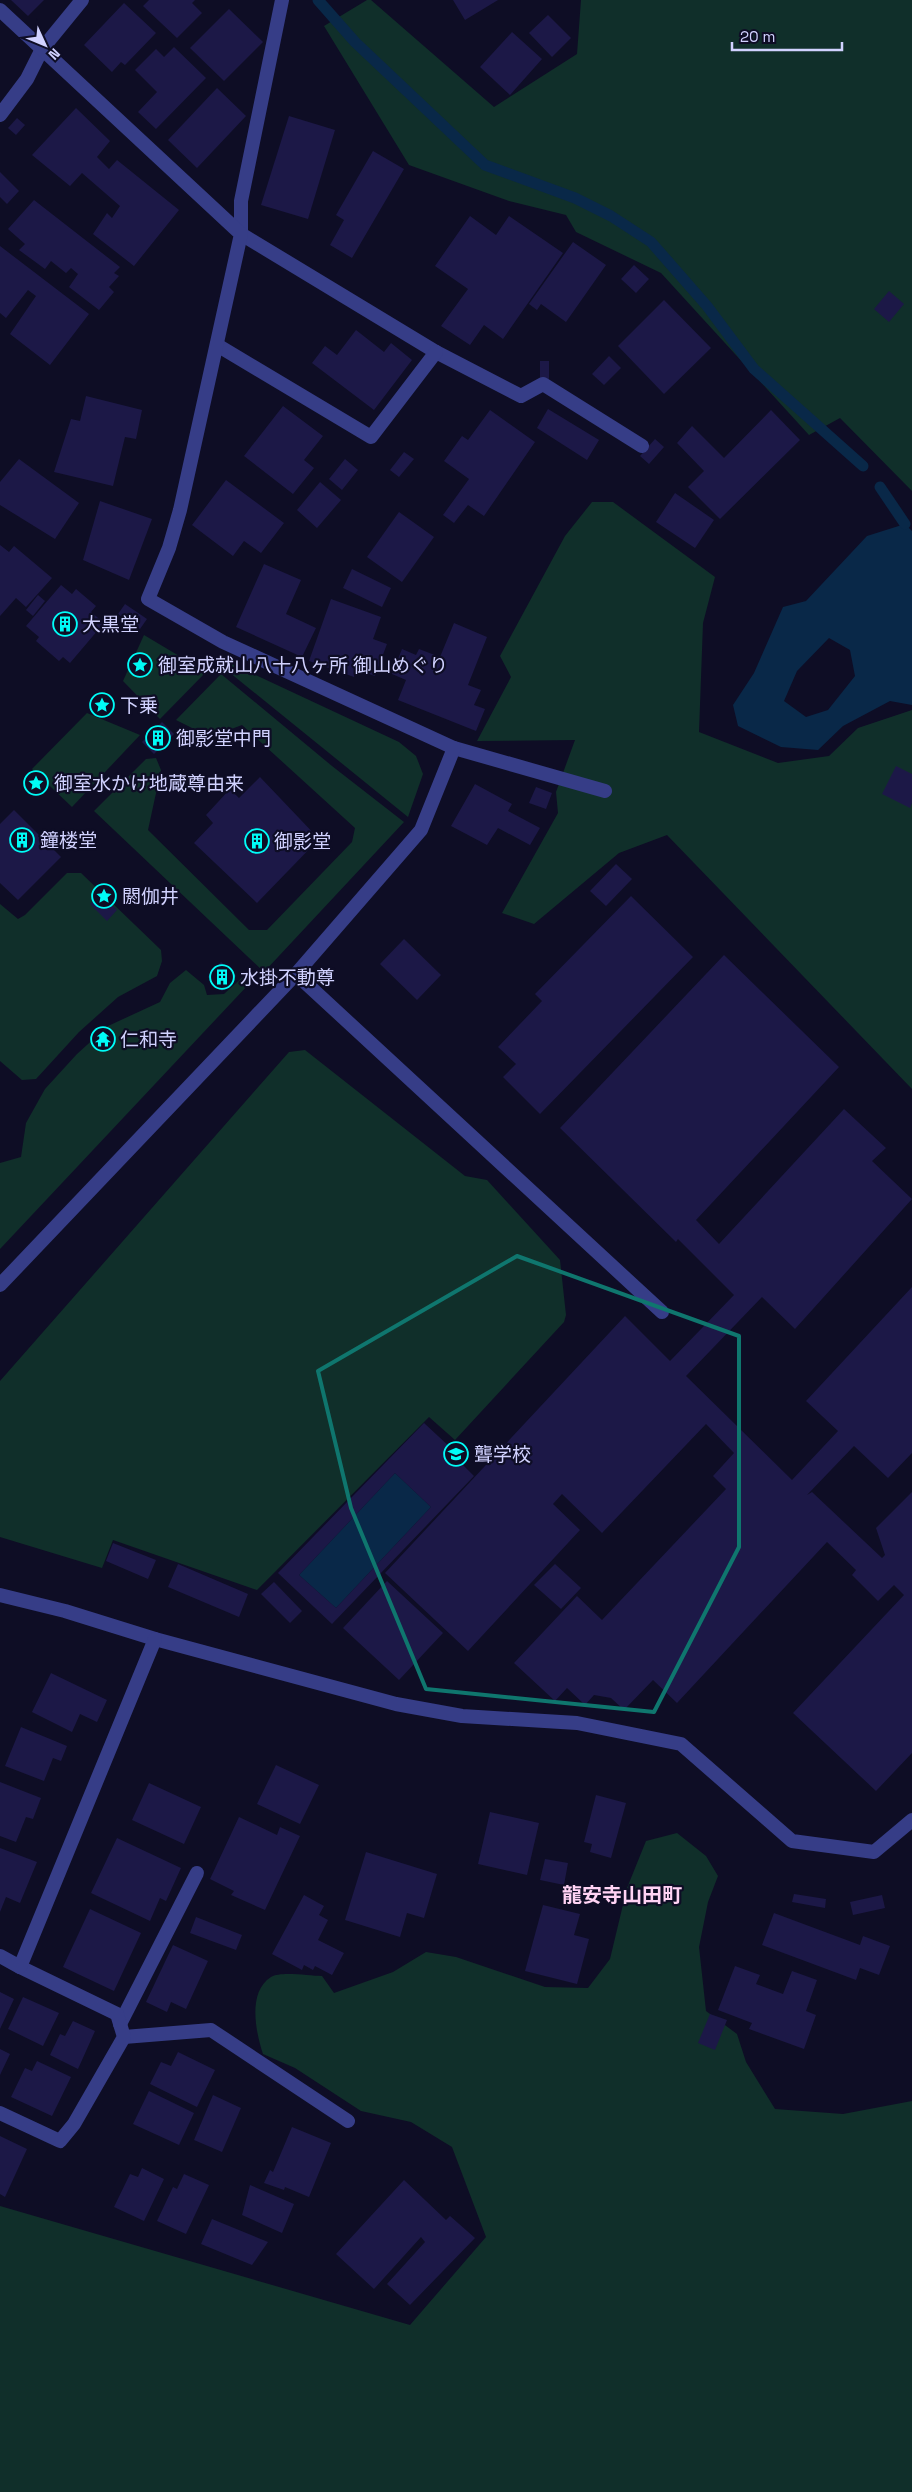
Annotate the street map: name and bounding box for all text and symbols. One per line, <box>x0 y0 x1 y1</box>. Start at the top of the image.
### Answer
north arrow <box>20 20 70 70</box>
scale bar <box>732 20 842 52</box>
text: 20 m <box>740 27 775 46</box>
text: N <box>45 44 64 64</box>
building icon: 大黒堂 <box>52 611 78 637</box>
place label: 大黒堂 <box>82 612 139 637</box>
place icon: 御室成就山八十八ヶ所 御山めぐり <box>127 652 153 678</box>
place label: 御室成就山八十八ヶ所 御山めぐり <box>158 653 448 678</box>
place icon: 下乗 <box>89 692 115 718</box>
place label: 下乗 <box>120 693 158 718</box>
building icon: 御影堂中門 <box>145 725 171 751</box>
place label: 御影堂中門 <box>176 726 271 751</box>
place icon: 御室水かけ地蔵尊由来 <box>23 770 49 796</box>
place label: 御室水かけ地蔵尊由来 <box>54 771 244 796</box>
building icon: 鐘楼堂 <box>9 827 35 853</box>
place label: 鐘楼堂 <box>40 828 97 853</box>
building icon: 御影堂 <box>244 828 270 854</box>
place label: 御影堂 <box>274 829 331 854</box>
place icon: 閼伽井 <box>91 883 117 909</box>
place label: 閼伽井 <box>122 884 179 909</box>
building icon: 水掛不動尊 <box>209 964 235 990</box>
place label: 水掛不動尊 <box>240 965 335 990</box>
temple icon: 仁和寺 <box>90 1026 116 1052</box>
place label: 仁和寺 <box>120 1027 177 1052</box>
school or university icon: 聾学校 <box>443 1441 469 1467</box>
place label: 聾学校 <box>474 1442 531 1467</box>
district label: 龍安寺山田町 <box>562 1882 682 1908</box>

